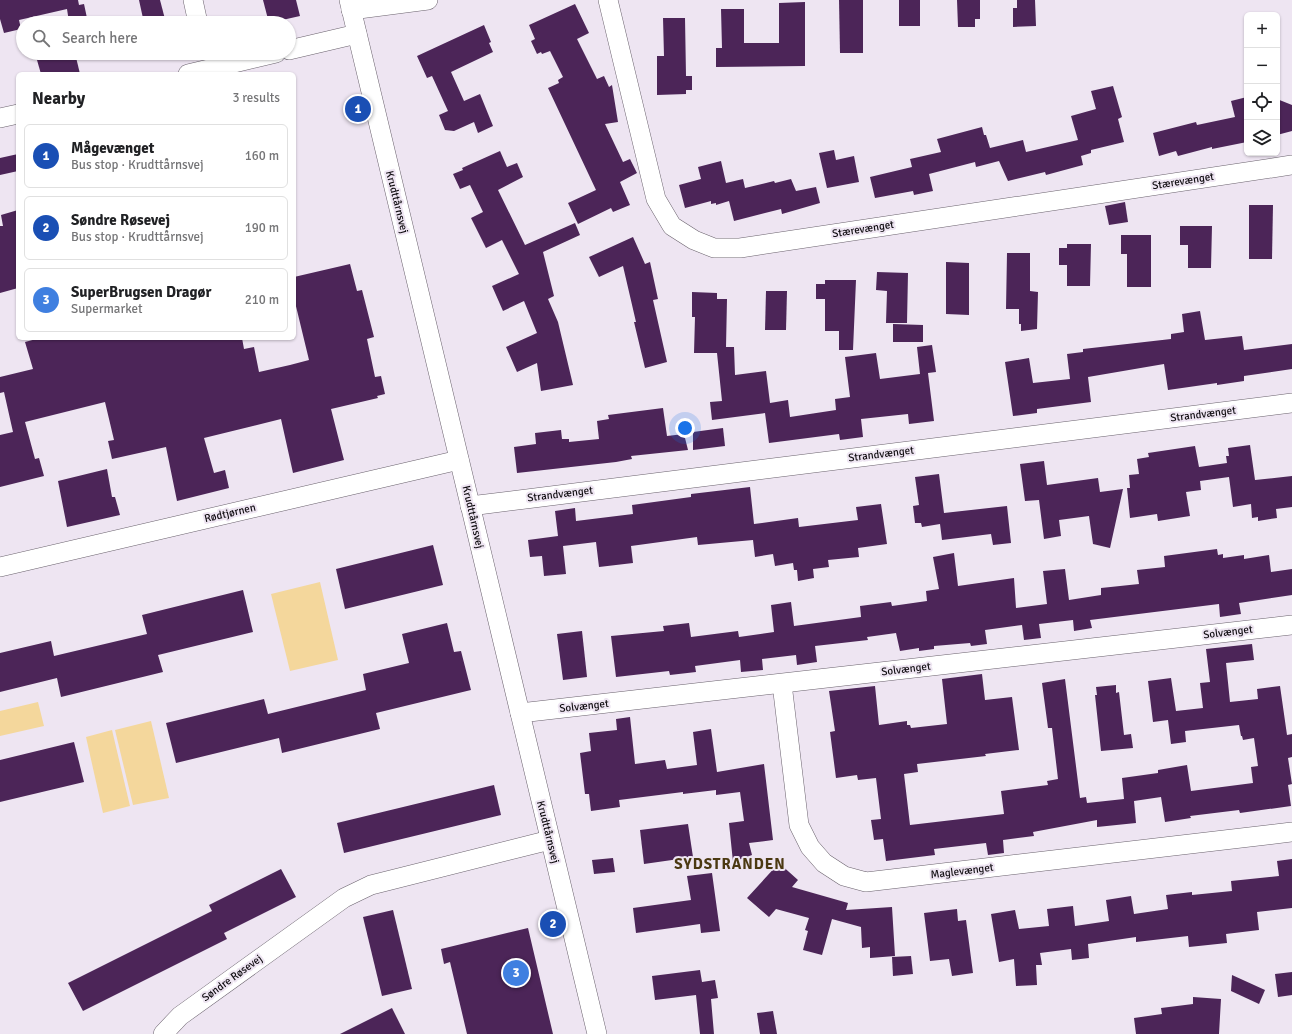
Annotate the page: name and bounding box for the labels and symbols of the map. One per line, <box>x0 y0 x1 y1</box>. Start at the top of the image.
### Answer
pin: 1 <box>345 94 371 124</box>
street label: Krudttårnsvej <box>383 169 411 235</box>
street label: Stærevænget <box>1151 170 1215 192</box>
street label: Stærevænget <box>831 218 895 240</box>
street label: Strandvænget <box>1169 404 1237 424</box>
your location <box>675 418 695 438</box>
street label: Strandvænget <box>847 444 915 464</box>
street label: Krudttårnsvej <box>459 484 487 550</box>
street label: Strandvænget <box>526 484 594 504</box>
street label: Rødtjørnen <box>203 501 257 525</box>
street label: Solvænget <box>1203 623 1254 641</box>
street label: Solvænget <box>881 660 932 678</box>
street label: Solvænget <box>559 697 610 715</box>
street label: Krudttårnsvej <box>534 799 562 865</box>
district label: SYDSTRANDEN <box>674 855 786 873</box>
street label: Maglevænget <box>930 861 994 881</box>
pin: 2 <box>540 909 566 939</box>
street label: Søndre Røsevej <box>199 952 265 1004</box>
pin: 3 <box>503 958 529 988</box>

